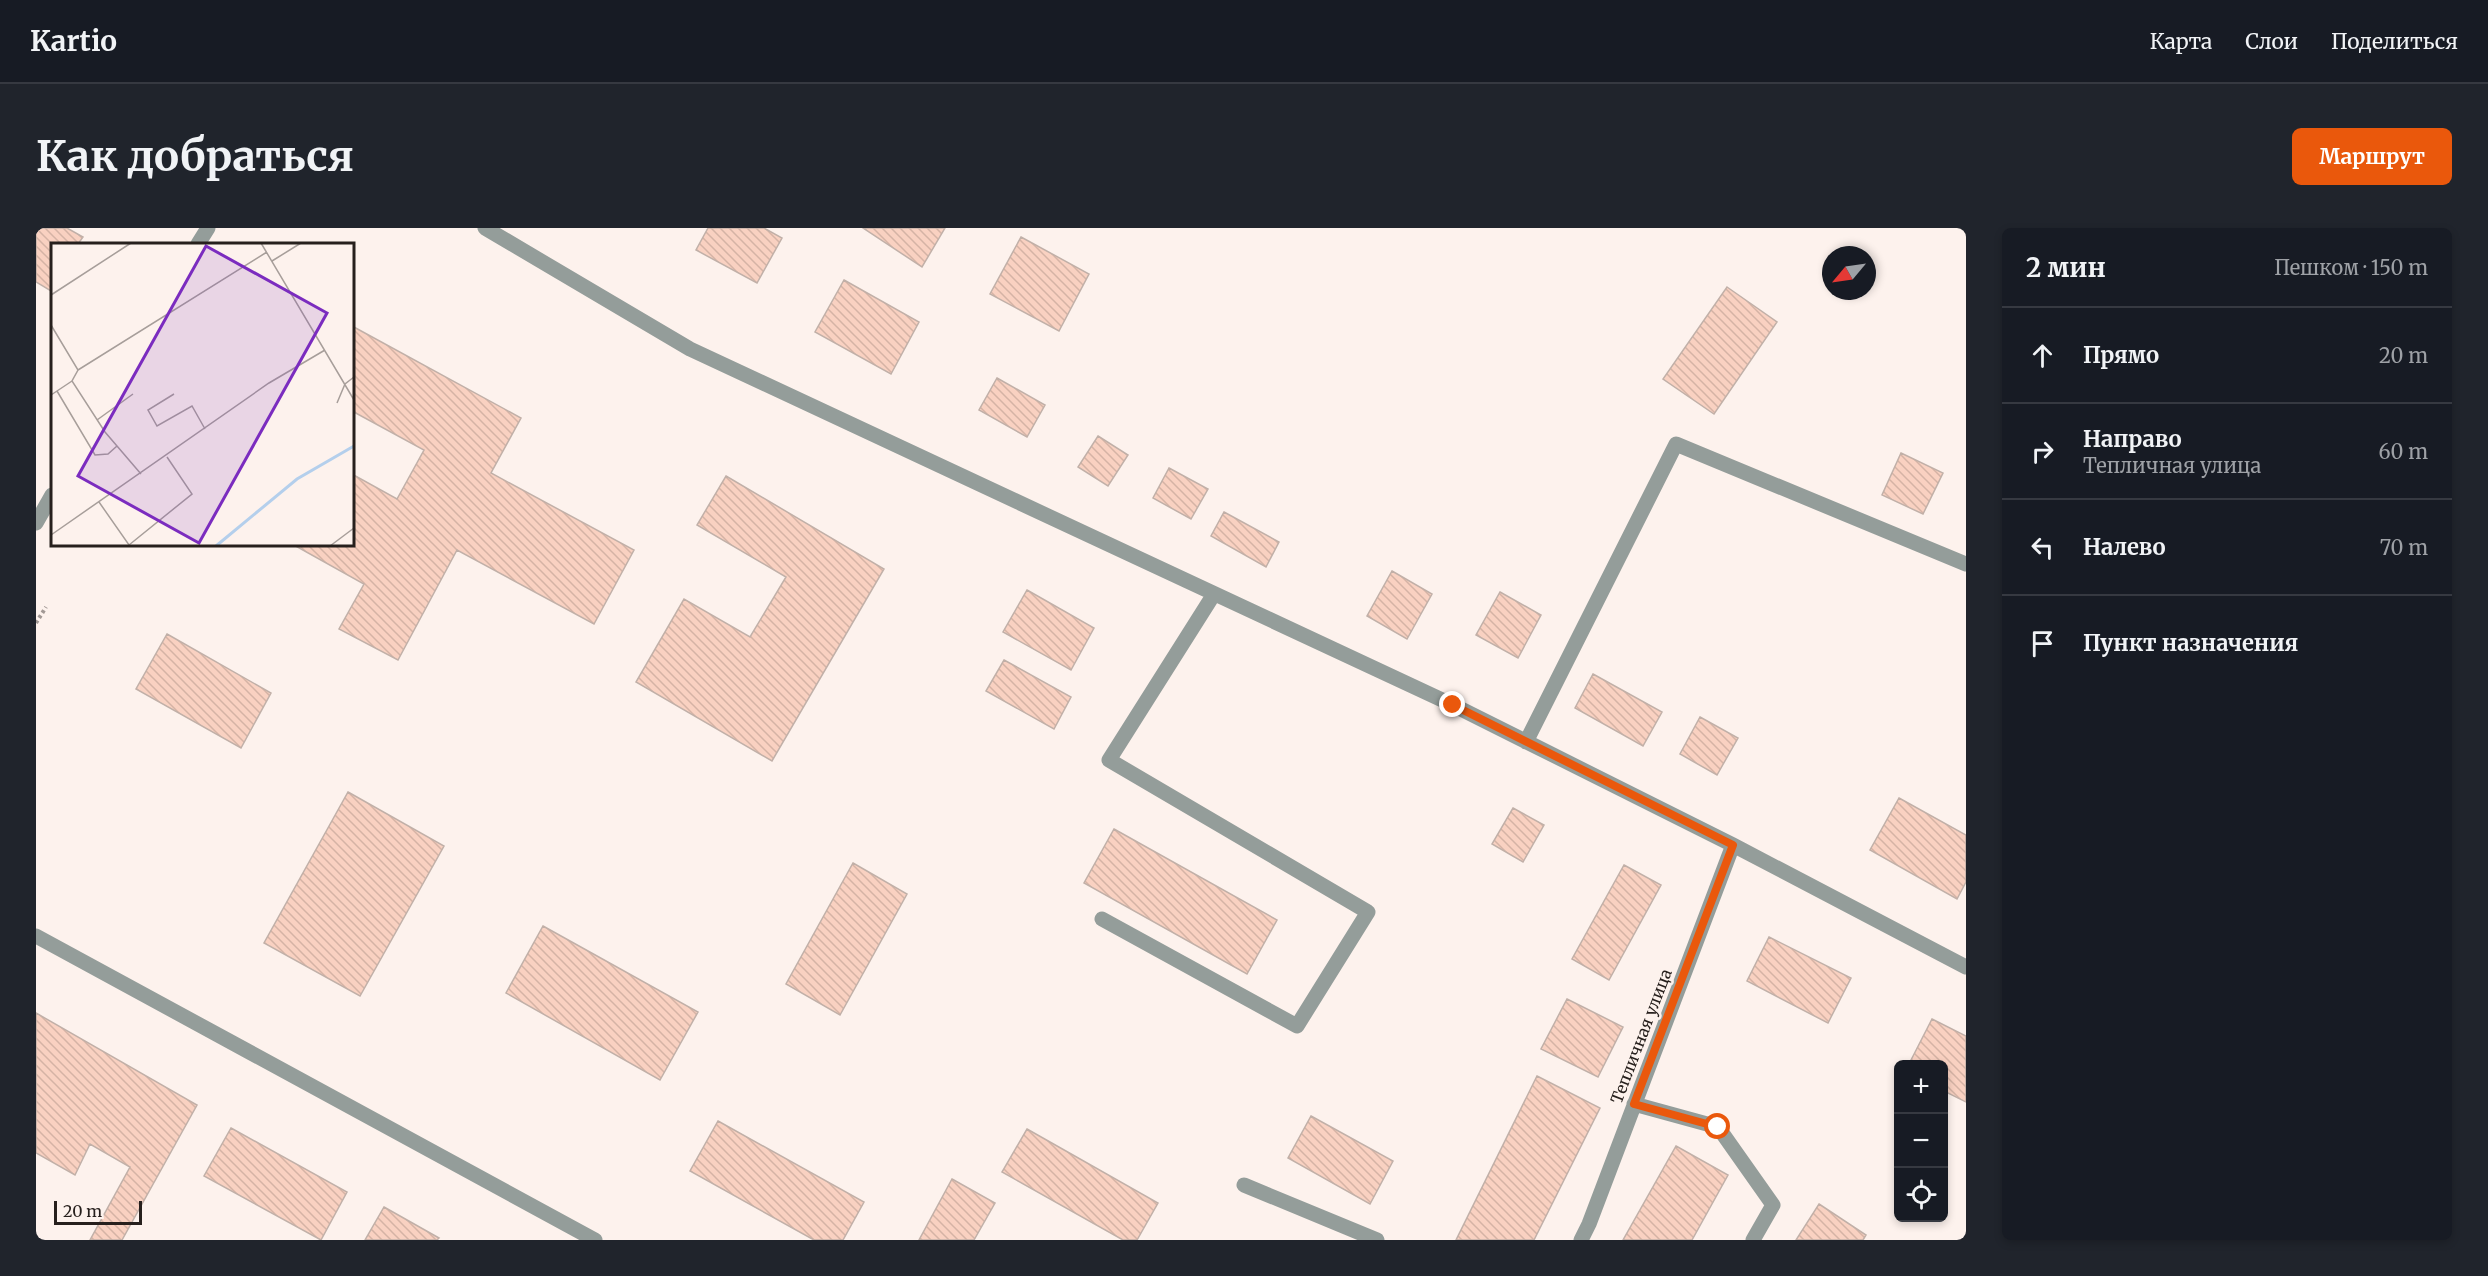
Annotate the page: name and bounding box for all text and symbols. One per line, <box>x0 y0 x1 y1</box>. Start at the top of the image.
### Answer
text: Kartio <box>30 23 117 59</box>
text: Карта <box>2150 28 2212 55</box>
text: Слои <box>2245 28 2298 55</box>
text: Поделиться <box>2331 28 2458 55</box>
button: Маршрут <box>2292 128 2452 185</box>
text: Как добраться <box>36 130 354 182</box>
inset map <box>51 243 354 546</box>
north arrow <box>1822 246 1876 300</box>
text: 2 мин <box>2026 251 2106 284</box>
text: Пешком · 150 m <box>2274 255 2428 280</box>
icon: ahead <box>2026 339 2059 372</box>
text: Прямо <box>2083 341 2159 369</box>
text: 20 m <box>2379 343 2428 368</box>
text: Направо <box>2083 425 2182 453</box>
icon: right <box>2026 435 2059 468</box>
text: 60 m <box>2378 439 2428 464</box>
text: Тепличная улица <box>2083 453 2261 478</box>
icon: left <box>2026 531 2059 564</box>
text: Налево <box>2083 533 2166 561</box>
text: 70 m <box>2380 535 2428 560</box>
icon: arrive <box>2026 627 2059 660</box>
text: Пункт назначения <box>2083 629 2298 657</box>
route end <box>1439 691 1465 717</box>
street label: Тепличная улица <box>1606 966 1676 1106</box>
map controls <box>1894 1060 1948 1222</box>
button: + <box>1894 1060 1948 1114</box>
route start <box>1704 1113 1730 1139</box>
button: − <box>1894 1114 1948 1168</box>
button: locate <box>1894 1168 1948 1222</box>
scale bar <box>54 1198 142 1226</box>
text: 20 m <box>63 1201 102 1221</box>

